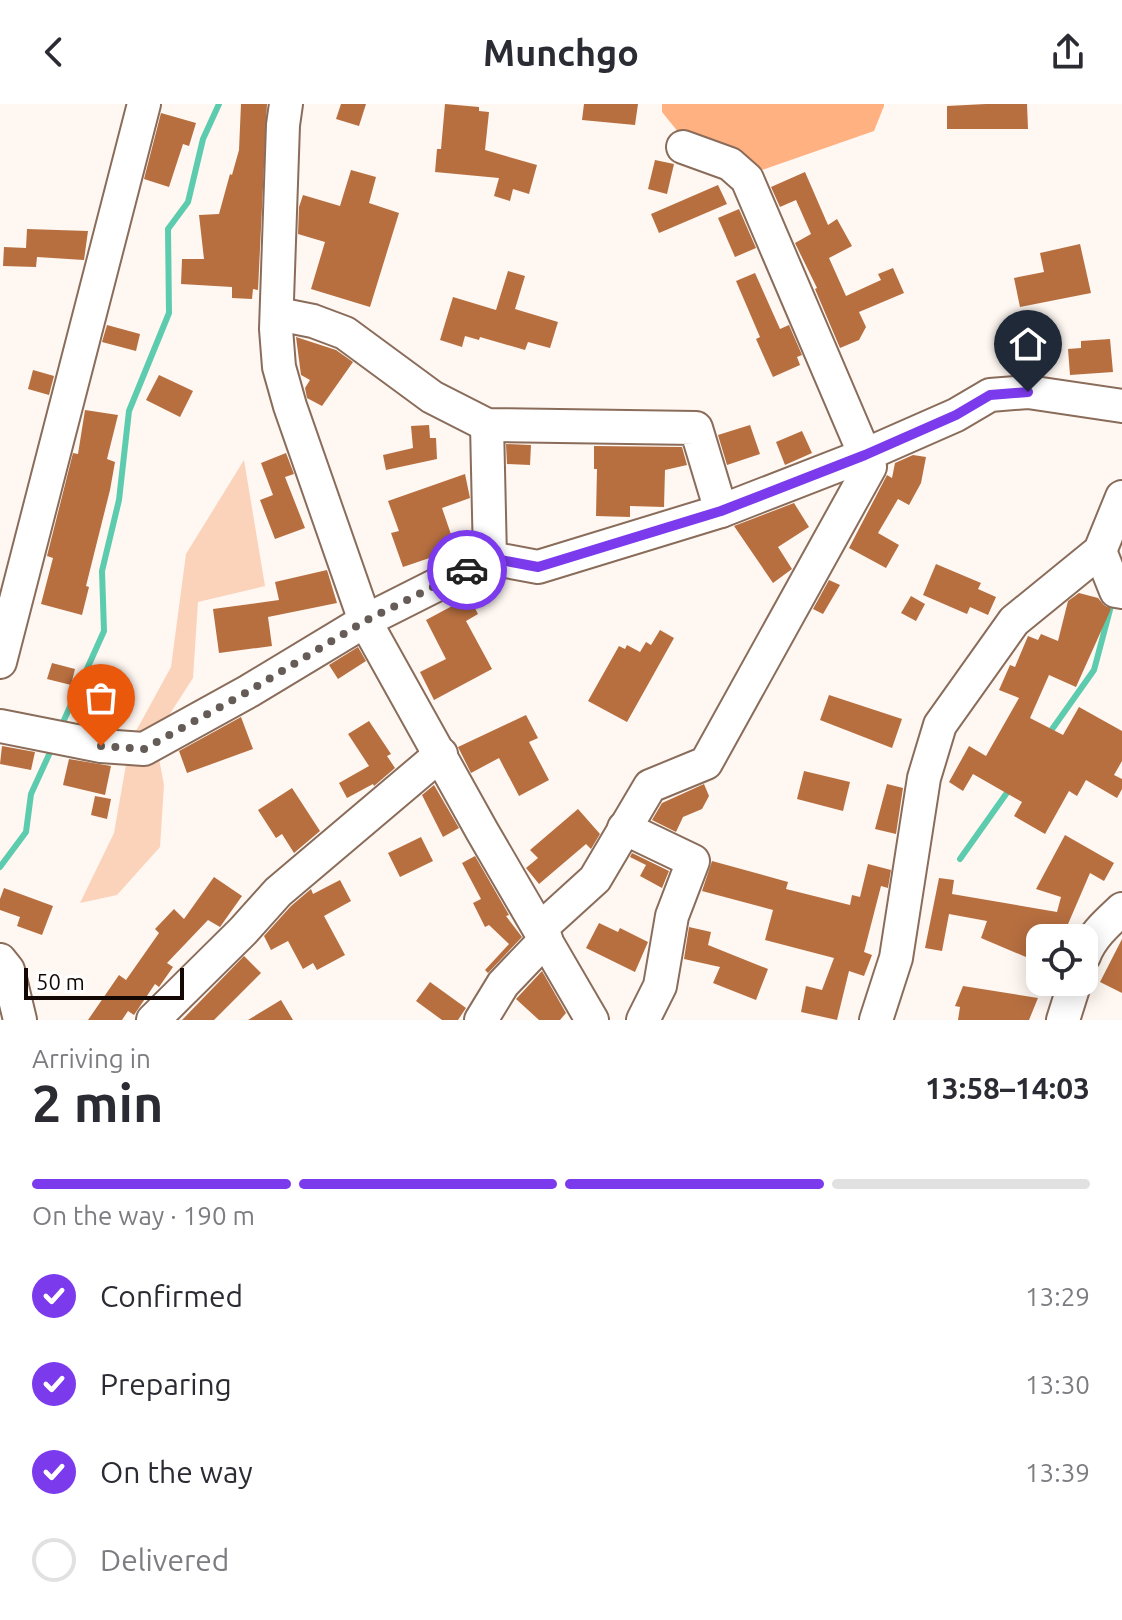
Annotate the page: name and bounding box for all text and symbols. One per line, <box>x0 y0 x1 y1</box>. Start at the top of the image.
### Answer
icon: back <box>32 30 76 74</box>
icon: share <box>1046 30 1090 74</box>
text: Munchgo <box>483 32 639 73</box>
pin <box>994 310 1062 392</box>
icon: home <box>1006 322 1050 366</box>
courier <box>427 530 507 610</box>
icon: car <box>445 548 489 592</box>
pin <box>67 664 135 746</box>
icon: bag <box>79 676 123 720</box>
map controls <box>1026 924 1098 996</box>
button: locate <box>1026 924 1098 996</box>
scale bar <box>24 964 184 1000</box>
text: 50 m <box>36 969 85 994</box>
text: Arriving in <box>32 1044 151 1073</box>
text: 13:58–14:03 <box>925 1071 1090 1105</box>
text: 2 min <box>32 1074 163 1132</box>
text: On the way · 190 m <box>32 1201 255 1230</box>
icon: check <box>32 1274 76 1318</box>
text: Confirmed <box>100 1279 243 1313</box>
text: 13:29 <box>1025 1282 1090 1311</box>
icon: check <box>32 1362 76 1406</box>
text: Preparing <box>100 1367 232 1401</box>
text: 13:30 <box>1025 1370 1090 1399</box>
icon: check <box>32 1450 76 1494</box>
text: On the way <box>100 1455 253 1489</box>
text: 13:39 <box>1025 1458 1090 1487</box>
text: Delivered <box>100 1543 229 1577</box>

